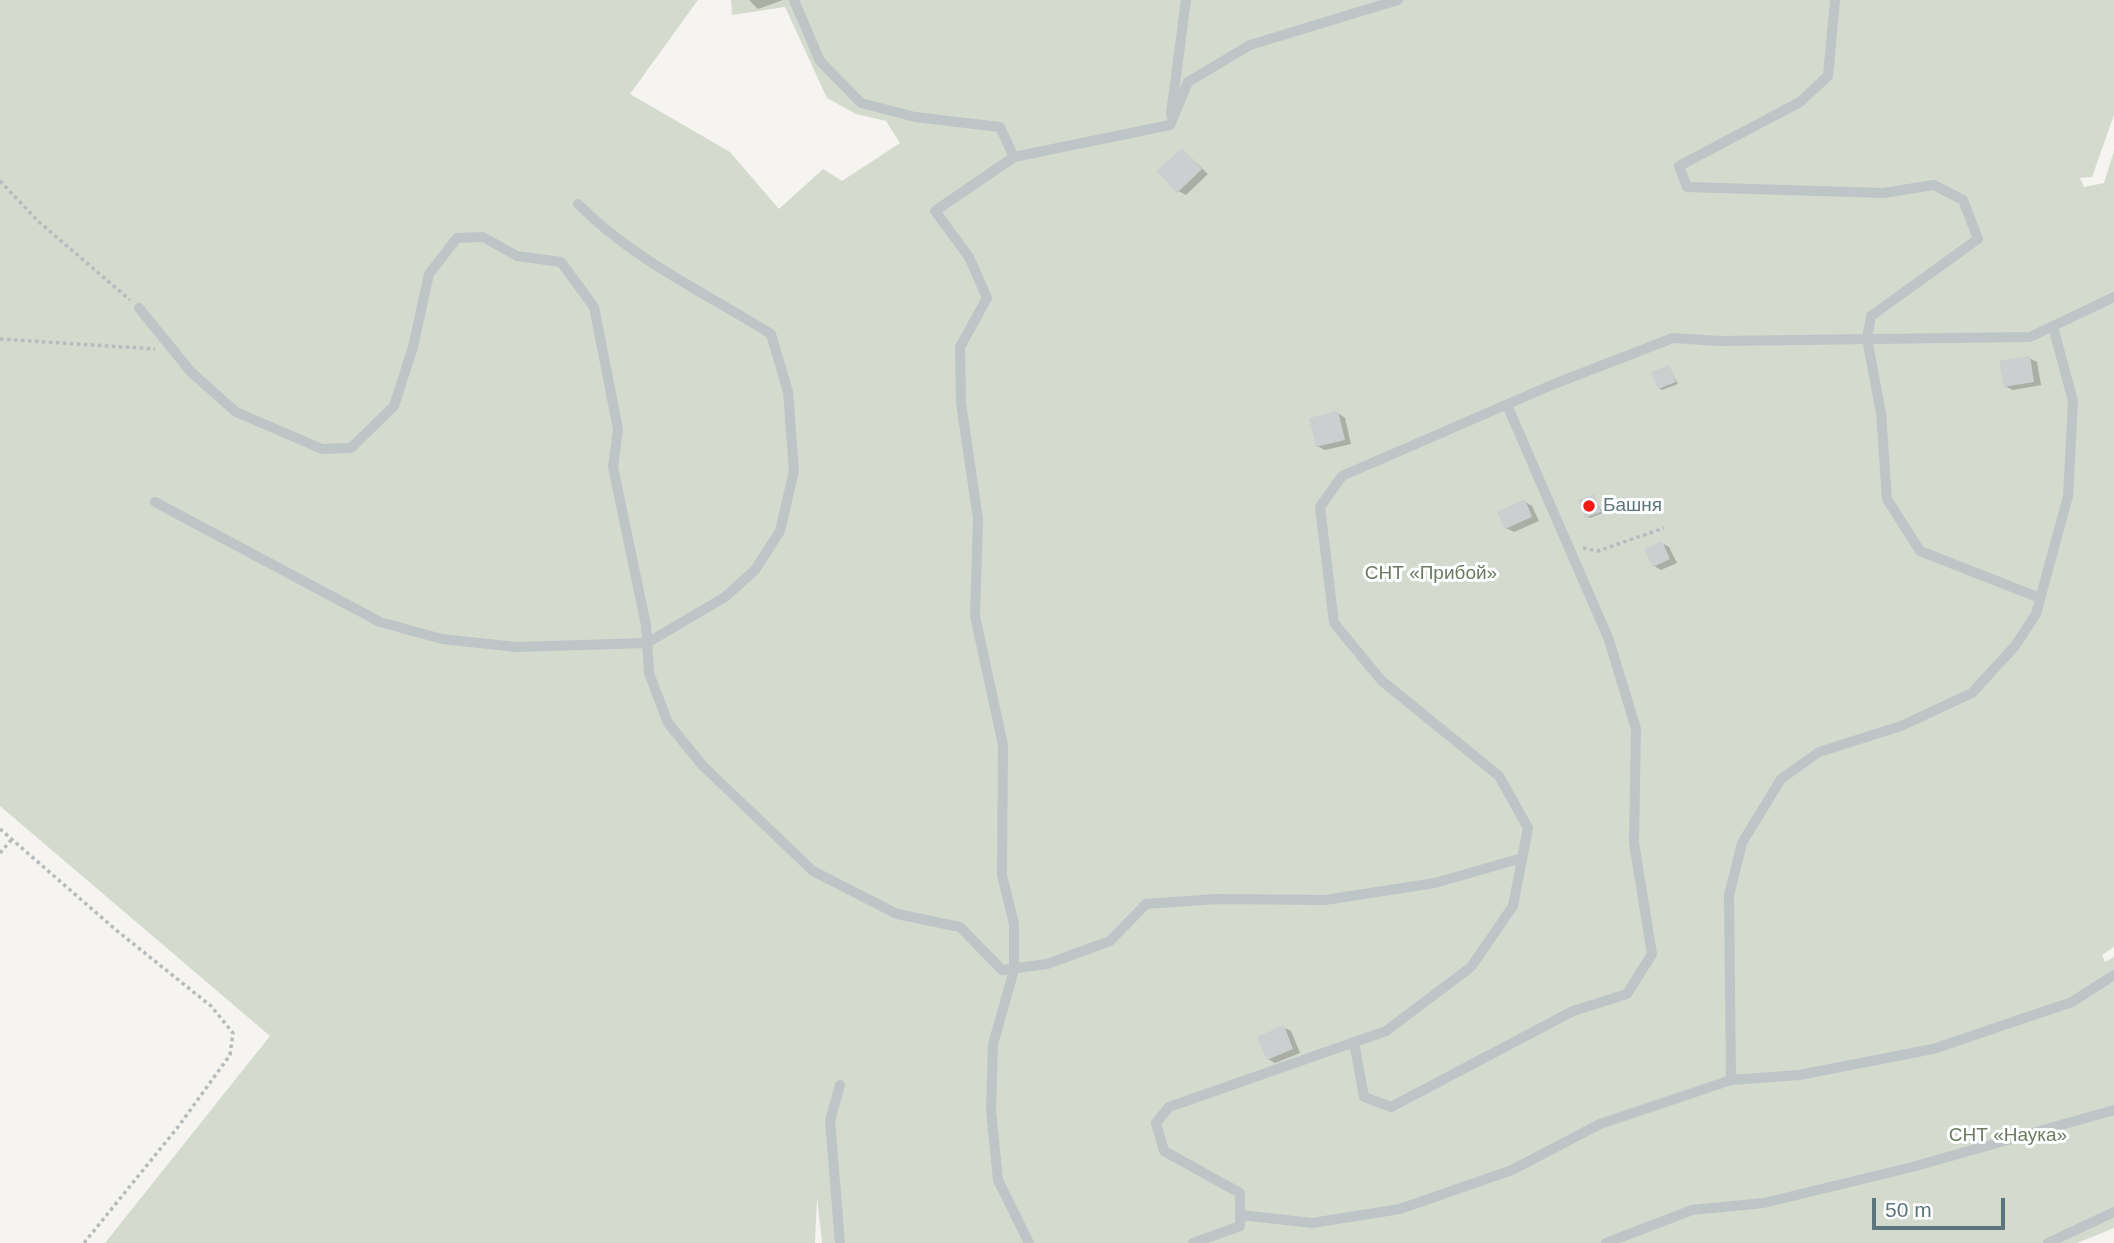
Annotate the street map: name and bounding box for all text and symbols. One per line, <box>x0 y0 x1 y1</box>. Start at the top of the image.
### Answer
place label: Башня <box>1603 495 1662 517</box>
marker: Башня <box>1581 498 1597 514</box>
park label: СНТ «Прибой» <box>1365 563 1497 585</box>
park label: СНТ «Наука» <box>1949 1125 2067 1147</box>
scale bar <box>1876 1184 2009 1228</box>
text: 50 m <box>1885 1198 1932 1221</box>

